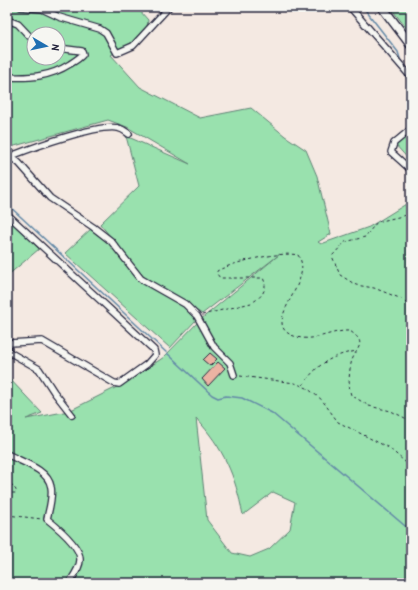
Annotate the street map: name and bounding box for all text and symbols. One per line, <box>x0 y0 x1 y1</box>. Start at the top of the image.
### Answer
north arrow <box>26 26 66 66</box>
text: N <box>48 44 63 52</box>

